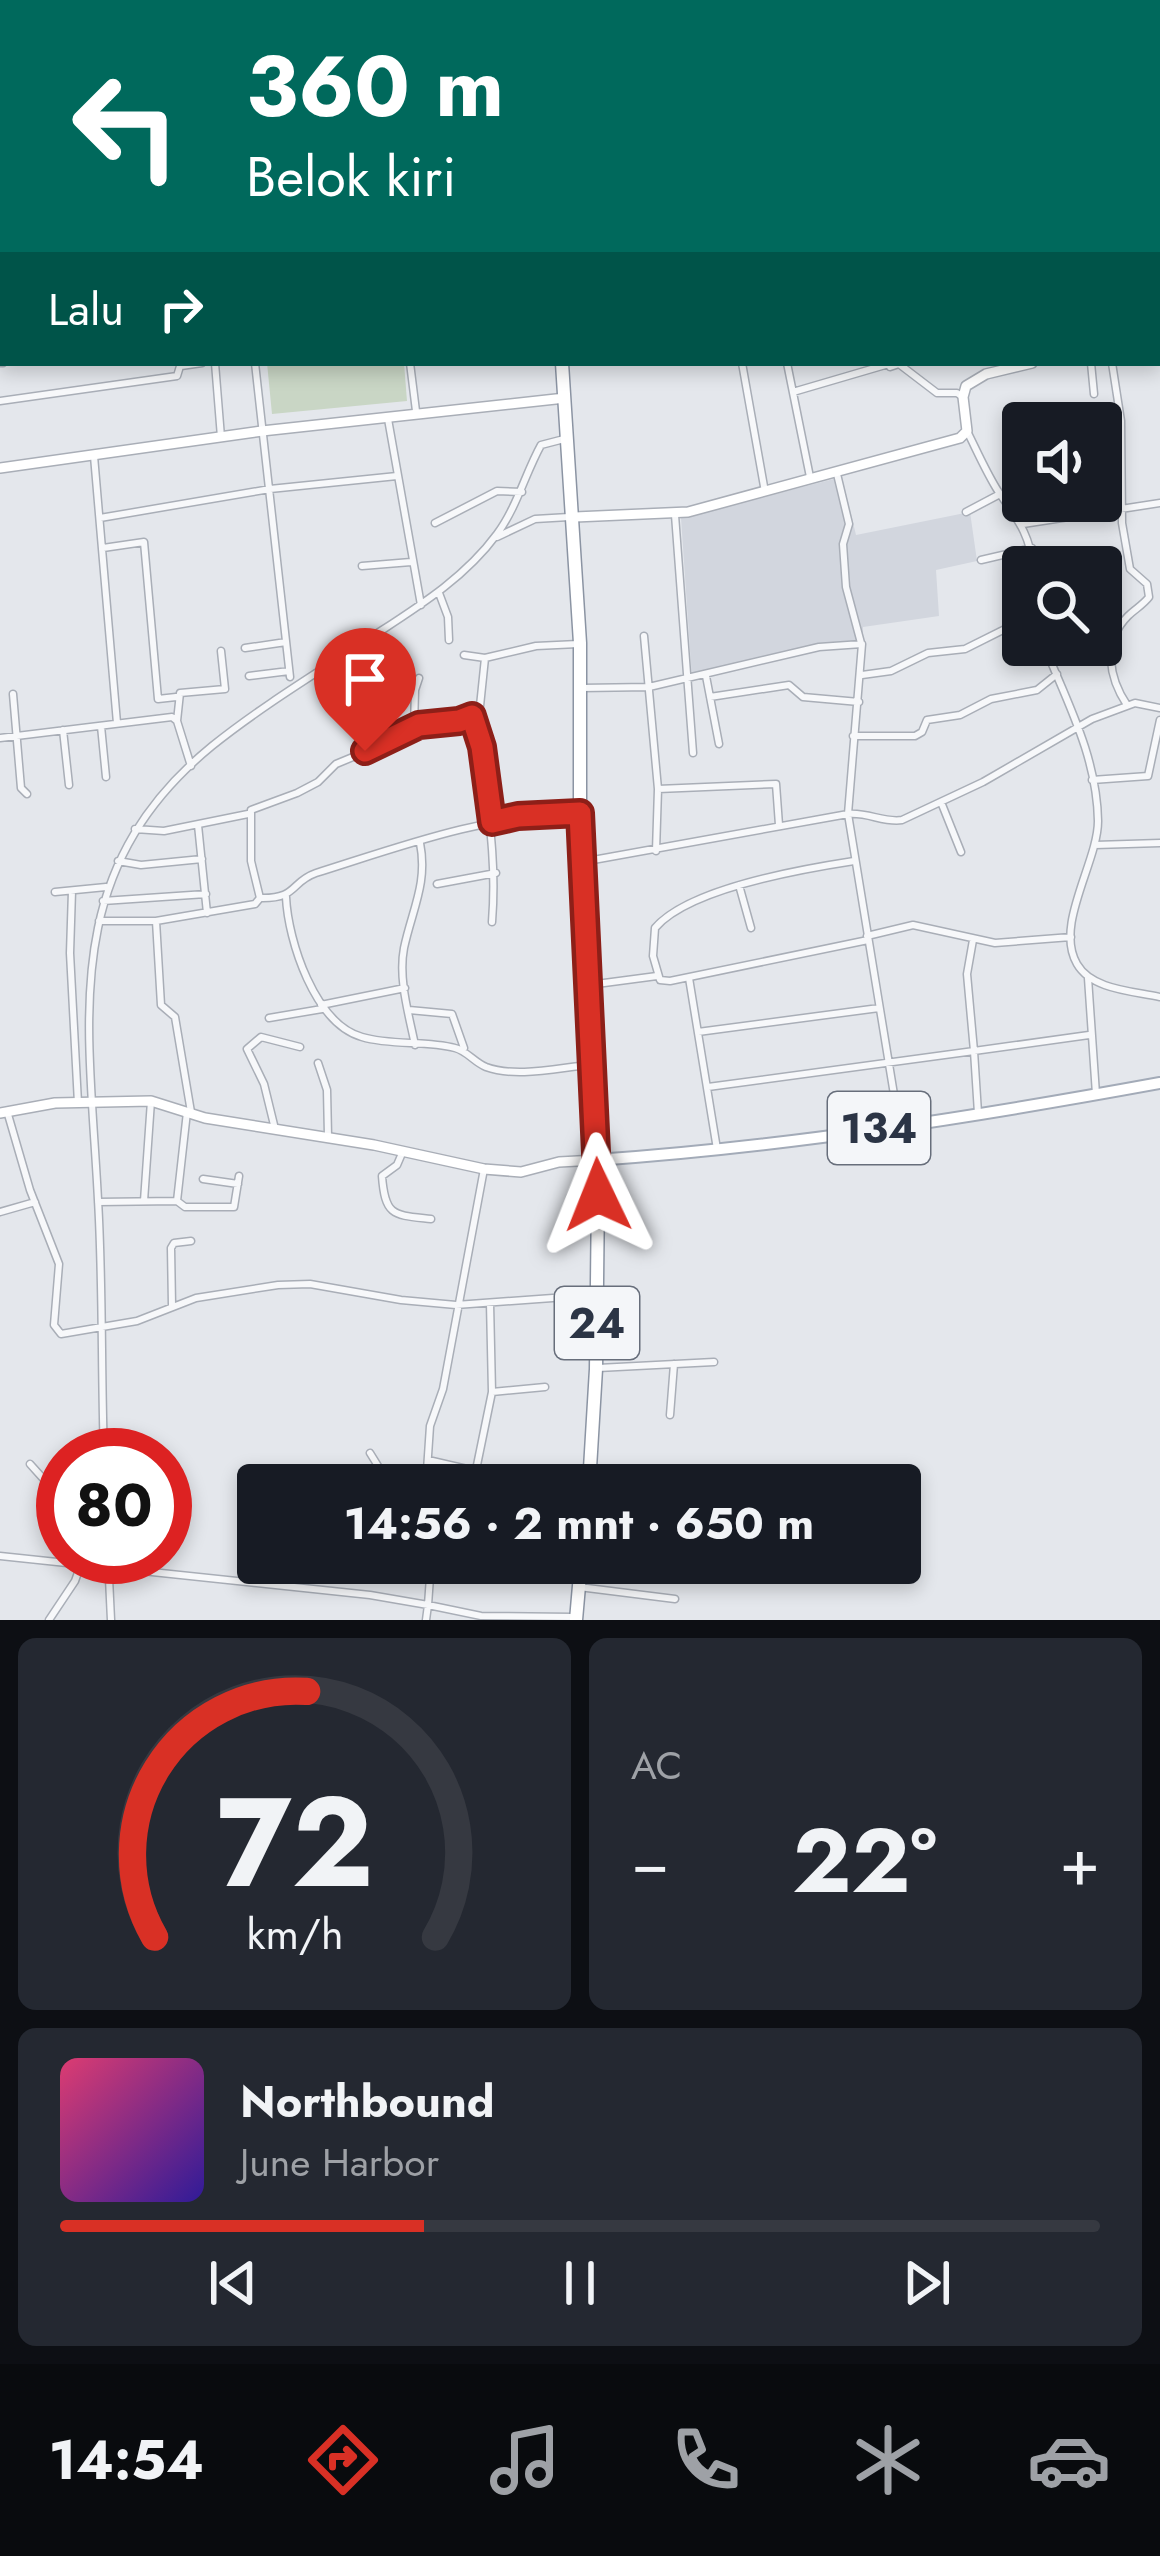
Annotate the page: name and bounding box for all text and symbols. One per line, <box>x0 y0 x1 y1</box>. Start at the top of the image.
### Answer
text: 360 m <box>246 26 504 148</box>
icon: left <box>48 48 204 204</box>
text: Belok kiri <box>246 138 456 216</box>
icon: right <box>148 276 214 342</box>
text: Lalu <box>48 277 124 342</box>
map controls <box>1002 402 1122 666</box>
button: sound <box>1002 402 1122 522</box>
button: search <box>1002 546 1122 666</box>
pin <box>314 628 416 751</box>
icon: arrive <box>332 646 398 712</box>
road number: 134 <box>828 1092 930 1164</box>
position arrow <box>535 1132 661 1258</box>
road number: 24 <box>555 1287 639 1359</box>
speed limit sign: 80 <box>36 1428 192 1584</box>
text: 14:56 · 2 mnt · 650 m <box>344 1491 814 1556</box>
text: AC <box>631 1737 682 1794</box>
text: 72 <box>216 1752 373 1933</box>
text: 22° <box>792 1796 937 1926</box>
text: − <box>631 1814 670 1910</box>
text: + <box>1059 1814 1100 1910</box>
text: km/h <box>246 1903 343 1965</box>
text: Northbound <box>240 2069 495 2134</box>
text: June Harbor <box>240 2134 439 2191</box>
icon: previous <box>200 2250 266 2316</box>
icon: pause <box>547 2250 613 2316</box>
icon: next <box>894 2250 960 2316</box>
icon: directions <box>301 2418 385 2502</box>
icon: music <box>483 2418 567 2502</box>
icon: phone <box>664 2418 748 2502</box>
icon: climate <box>846 2418 930 2502</box>
icon: car <box>1027 2418 1111 2502</box>
text: 14:54 <box>49 2421 204 2499</box>

